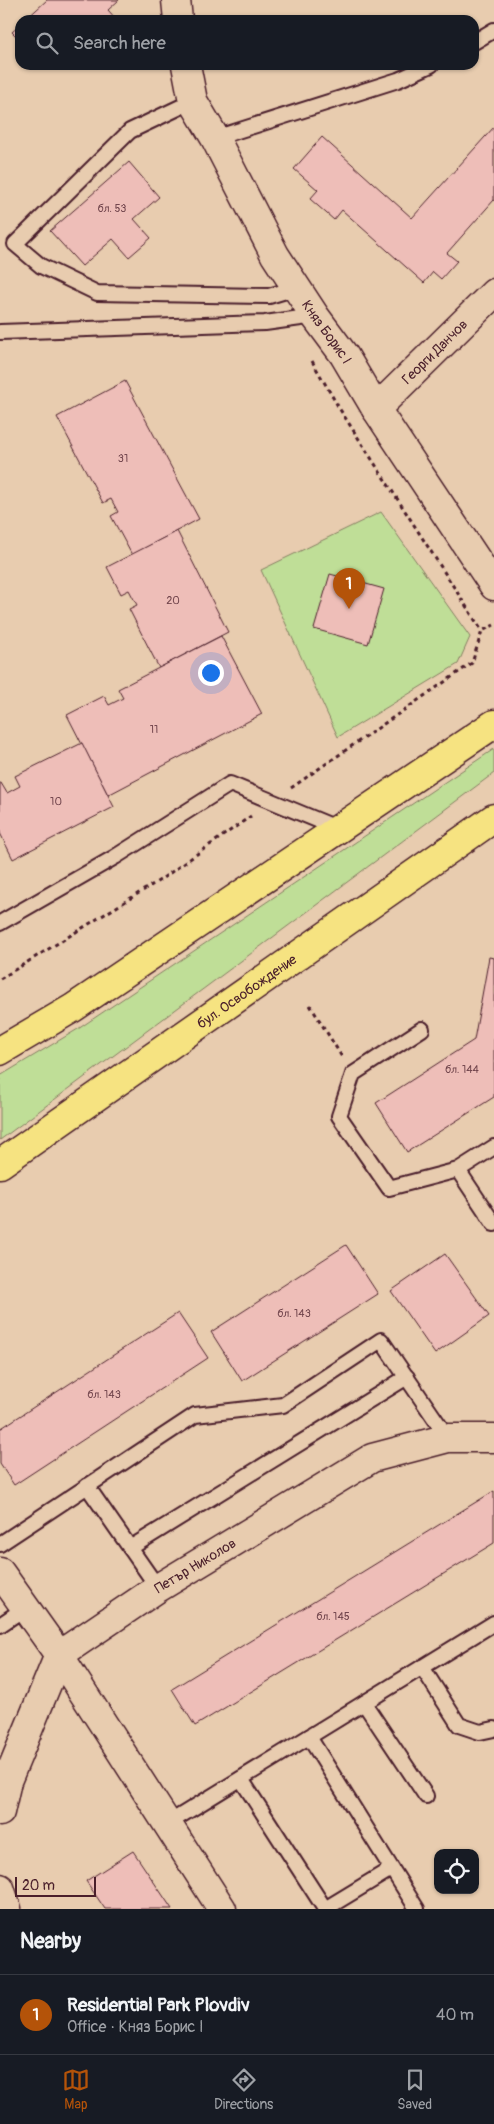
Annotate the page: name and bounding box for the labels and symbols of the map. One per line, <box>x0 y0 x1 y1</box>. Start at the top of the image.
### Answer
house number: бл. 53 <box>98 202 127 215</box>
street label: Княз Борис I <box>298 297 355 367</box>
street label: Георги Данчов <box>398 316 471 388</box>
house number: 31 <box>118 452 128 465</box>
pin: 1 <box>333 568 365 609</box>
house number: 20 <box>166 594 180 607</box>
your location <box>198 660 224 686</box>
house number: 11 <box>150 723 158 736</box>
house number: 10 <box>50 795 62 808</box>
street label: бул. Освобождение <box>194 951 300 1033</box>
house number: бл. 144 <box>445 1063 480 1076</box>
house number: бл. 143 <box>277 1307 311 1320</box>
house number: бл. 143 <box>87 1388 121 1401</box>
street label: Петър Николов <box>151 1535 239 1597</box>
house number: бл. 145 <box>316 1610 350 1623</box>
scale bar <box>15 1874 96 1897</box>

